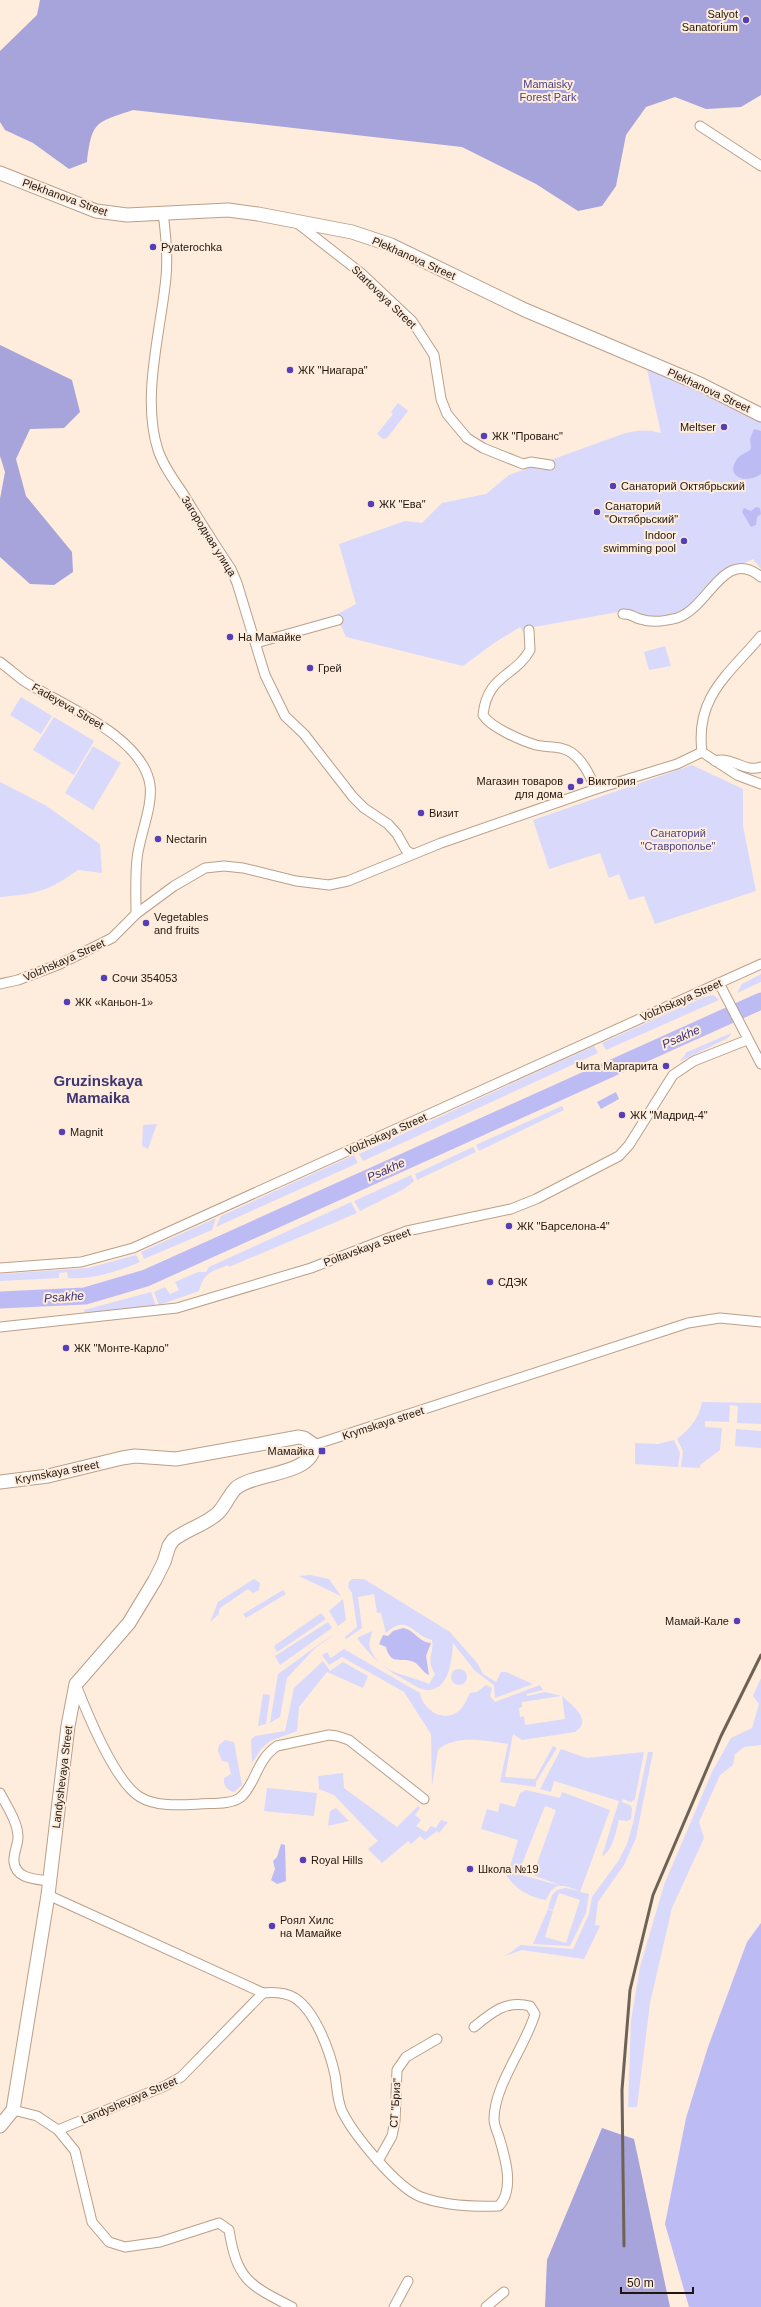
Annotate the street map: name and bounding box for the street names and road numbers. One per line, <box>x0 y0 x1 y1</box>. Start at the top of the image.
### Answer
street label: Plekhanova Street <box>21 176 109 218</box>
street label: Plekhanova Street <box>370 234 458 282</box>
street label: Startovaya Street <box>349 263 419 331</box>
street label: Plekhanova Street <box>666 366 752 414</box>
street label: Загородная улица <box>179 494 239 579</box>
street label: Fadeyeva Street <box>30 681 106 731</box>
street label: Volzhskaya Street <box>21 937 107 983</box>
street label: Volzhskaya Street <box>638 977 724 1023</box>
street label: Volzhskaya Street <box>343 1111 429 1157</box>
street label: Poltavskaya Street <box>322 1226 412 1268</box>
street label: Krymskaya street <box>341 1404 425 1442</box>
street label: Krymskaya street <box>14 1458 100 1486</box>
street label: Landyshevaya Street <box>50 1725 74 1829</box>
street label: Landyshevaya Street <box>79 2074 179 2126</box>
street label: СТ "Бриз" <box>387 2078 403 2128</box>

